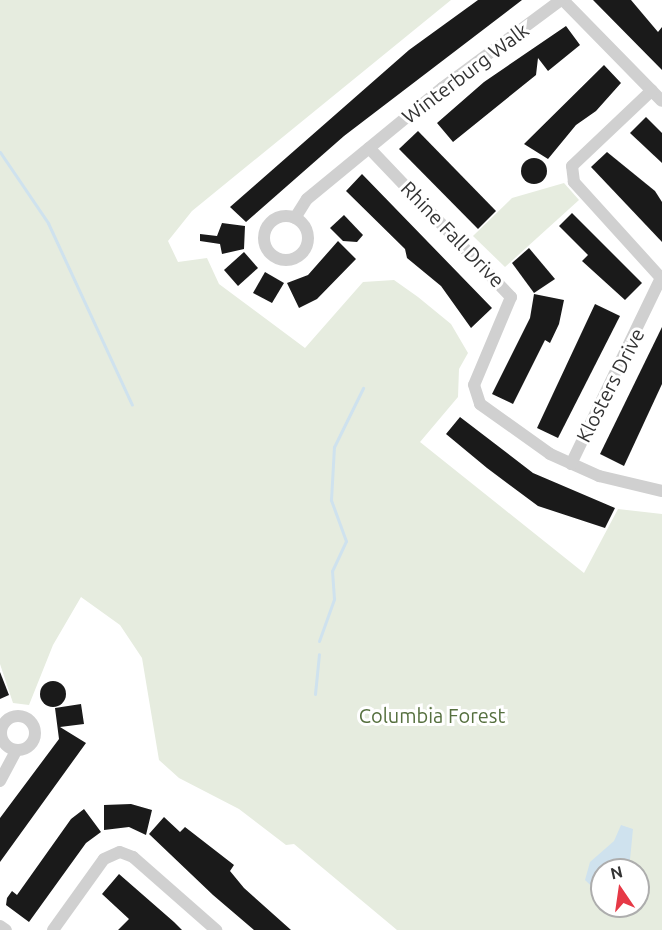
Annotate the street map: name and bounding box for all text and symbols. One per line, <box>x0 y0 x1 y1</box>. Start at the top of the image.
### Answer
street label: Winterburg Walk <box>397 18 533 128</box>
street label: Rhine Fall Drive <box>396 176 510 292</box>
street label: Klosters Drive <box>571 324 649 446</box>
park label: Columbia Forest <box>359 703 505 727</box>
north arrow <box>590 858 650 918</box>
text: N <box>609 862 624 883</box>

